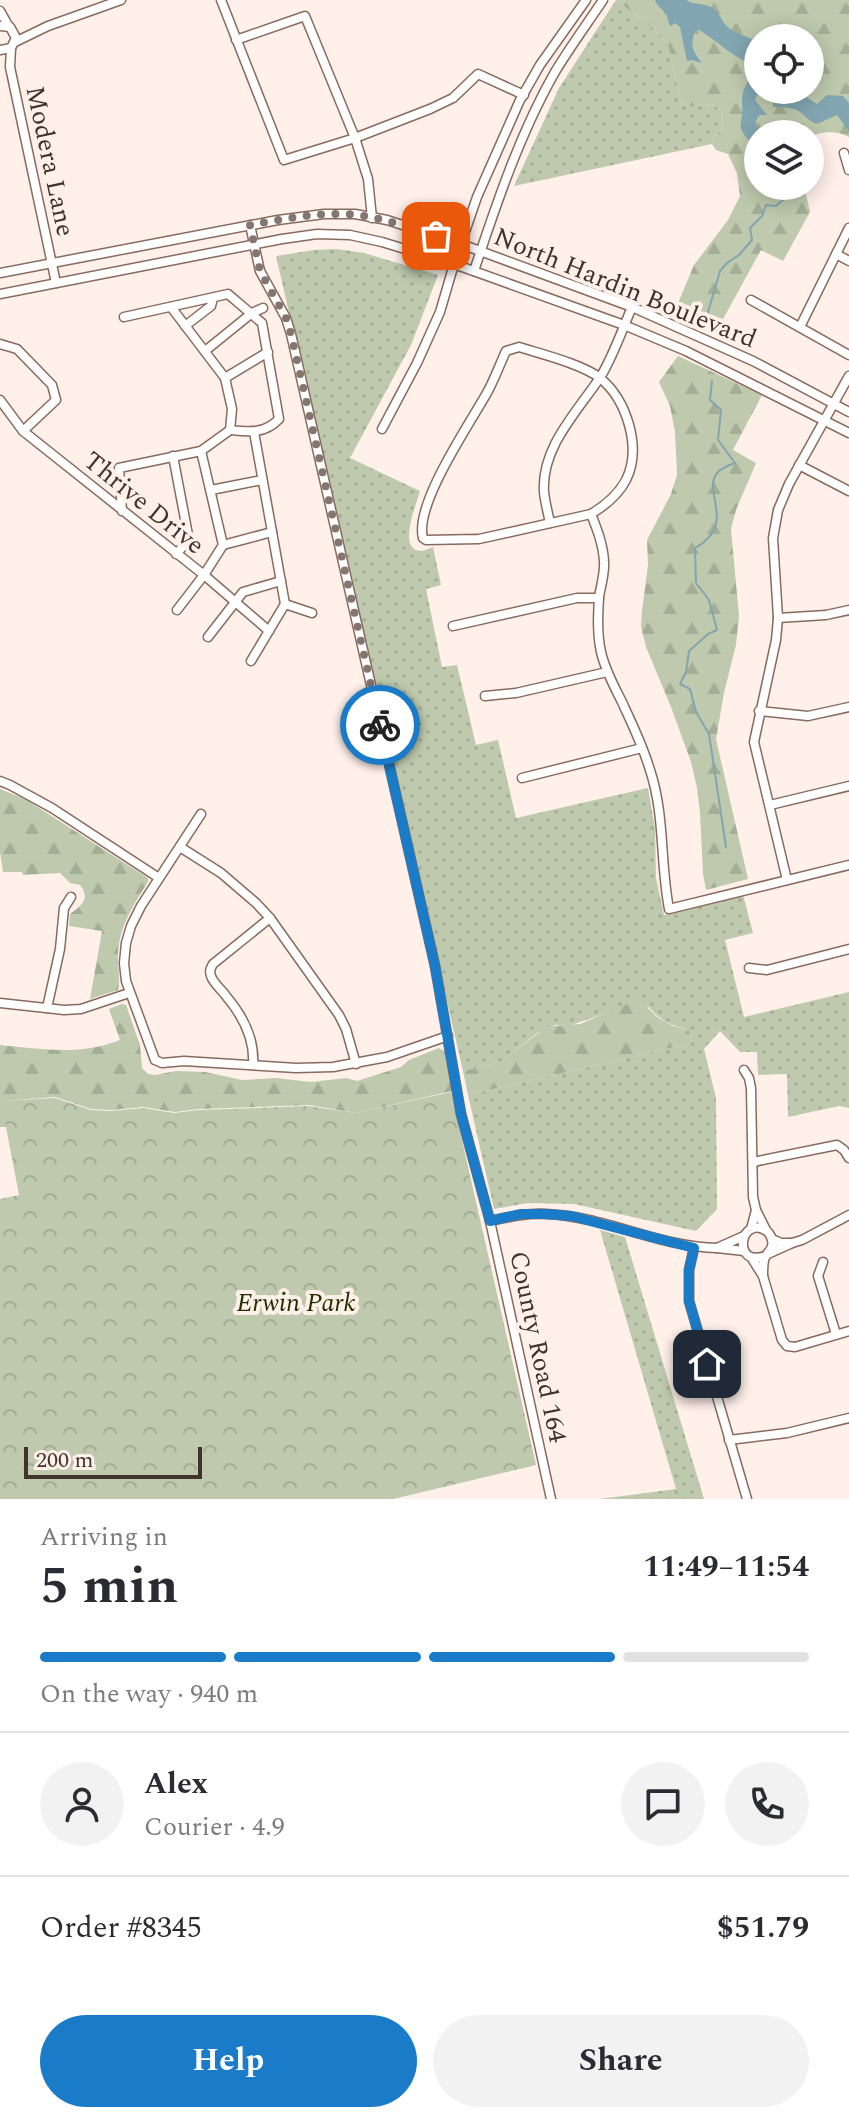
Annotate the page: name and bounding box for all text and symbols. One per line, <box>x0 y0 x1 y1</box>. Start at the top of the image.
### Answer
map controls <box>744 24 824 200</box>
button: locate <box>744 24 824 104</box>
street label: Modera Lane <box>15 82 85 240</box>
button: layers <box>744 120 824 200</box>
pin <box>402 202 470 270</box>
icon: bag <box>414 214 458 258</box>
street label: North Hardin Boulevard <box>487 217 763 359</box>
street label: Thrive Drive <box>75 441 213 565</box>
courier <box>340 685 420 765</box>
icon: bike <box>358 703 402 747</box>
street label: County Road 164 <box>498 1248 578 1446</box>
park label: Erwin Park <box>236 1283 356 1323</box>
pin <box>673 1330 741 1398</box>
icon: home <box>685 1342 729 1386</box>
scale bar <box>24 1443 202 1479</box>
text: 200 m <box>36 1444 93 1477</box>
text: Arriving in <box>40 1517 168 1557</box>
text: 11:49–11:54 <box>643 1544 809 1590</box>
text: 5 min <box>40 1547 178 1626</box>
text: On the way · 940 m <box>40 1674 258 1714</box>
text: Alex <box>144 1761 208 1807</box>
button: person <box>40 1762 124 1846</box>
button: chat <box>621 1762 705 1846</box>
button: phone <box>725 1762 809 1846</box>
text: Courier · 4.9 <box>144 1807 285 1847</box>
text: Order #8345 <box>40 1905 202 1951</box>
text: $51.79 <box>717 1905 809 1951</box>
button: Help <box>40 2015 417 2107</box>
button: Share <box>433 2015 809 2107</box>

